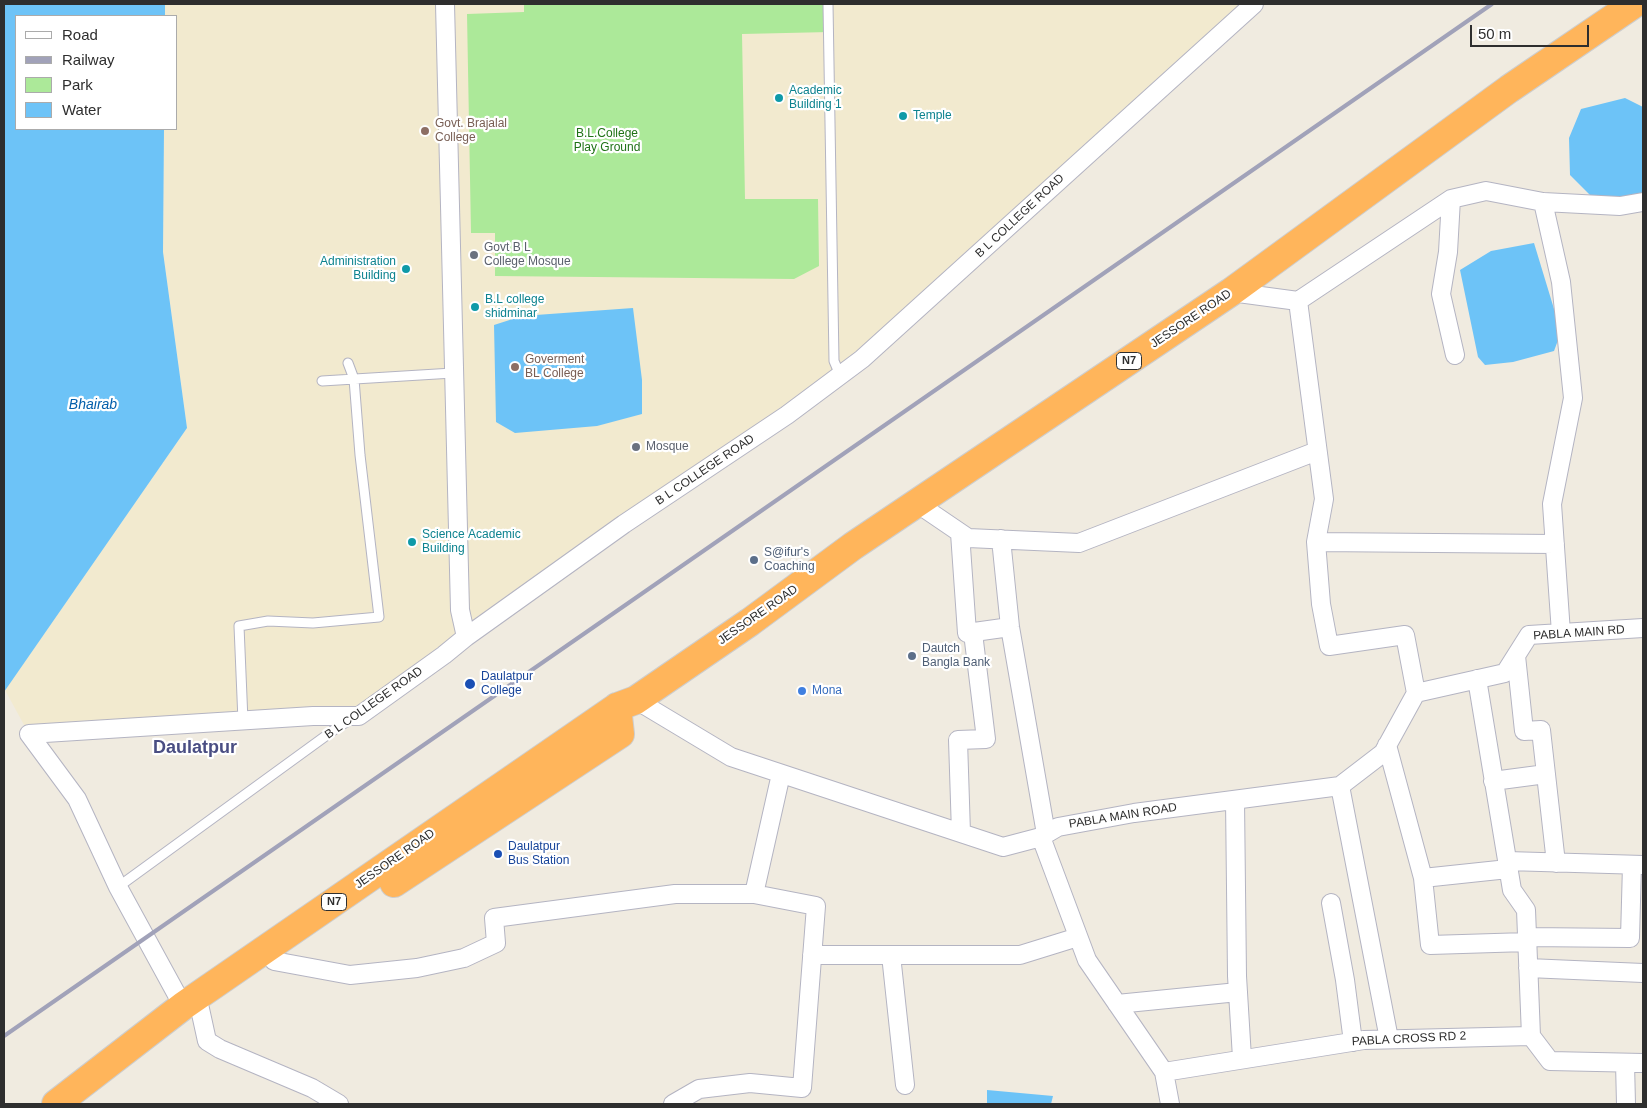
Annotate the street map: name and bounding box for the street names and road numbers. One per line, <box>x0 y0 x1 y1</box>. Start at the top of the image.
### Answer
street label: B L COLLEGE ROAD <box>973 171 1067 261</box>
street label: JESSORE ROAD <box>1148 287 1234 351</box>
road number: N7 <box>1116 352 1142 370</box>
street label: B L COLLEGE ROAD <box>653 432 757 508</box>
street label: JESSORE ROAD <box>715 582 801 648</box>
street label: PABLA MAIN RD <box>1533 623 1625 643</box>
street label: B L COLLEGE ROAD <box>322 664 426 742</box>
street label: PABLA MAIN ROAD <box>1068 800 1178 832</box>
street label: JESSORE ROAD <box>352 826 438 892</box>
road number: N7 <box>322 894 346 910</box>
street label: PABLA CROSS RD 2 <box>1351 1029 1467 1049</box>

